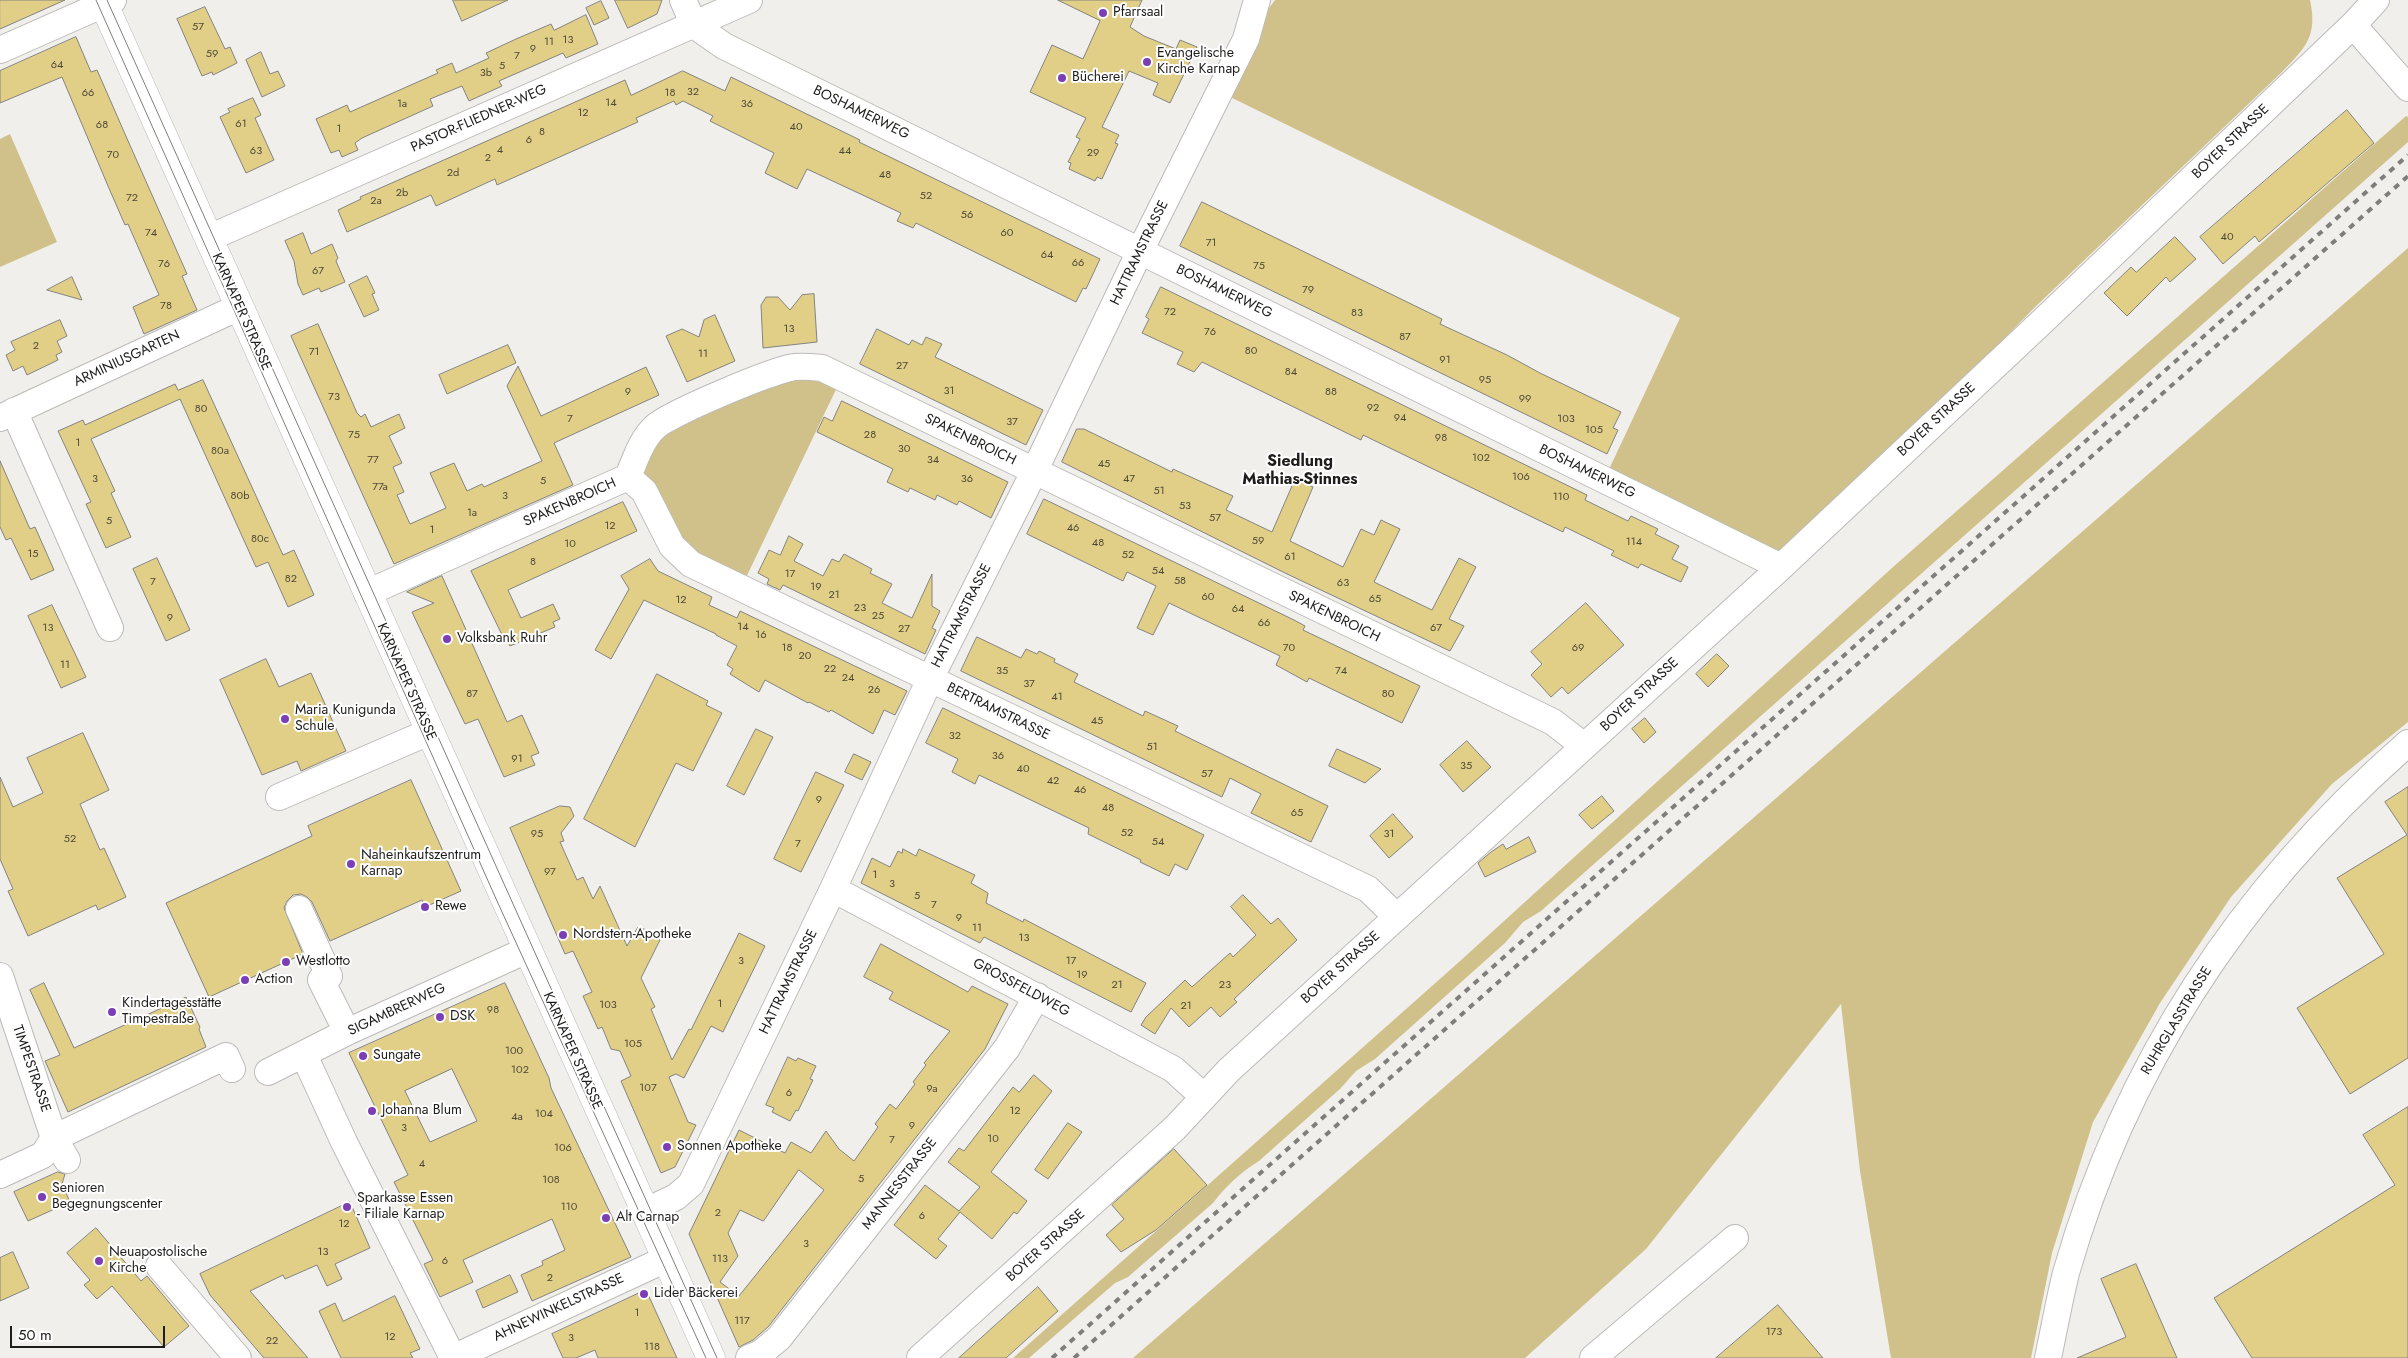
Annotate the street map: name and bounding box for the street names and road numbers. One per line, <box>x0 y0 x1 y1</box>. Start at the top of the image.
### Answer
street label: PASTOR-FLIEDNER-WEG <box>408 81 550 157</box>
street label: BOSHAMERWEG <box>810 82 912 144</box>
street label: BOYER STRASSE <box>2189 101 2273 183</box>
street label: HATTRAMSTRASSE <box>1107 198 1173 308</box>
street label: KARNAPER STRASSE <box>208 251 274 373</box>
street label: BOSHAMERWEG <box>1173 261 1275 323</box>
street label: ARMINIUSGARTEN <box>71 327 183 391</box>
street label: BOYER STRASSE <box>1895 380 1979 460</box>
street label: SPAKENBROICH <box>921 411 1019 469</box>
street label: BOSHAMERWEG <box>1536 441 1638 503</box>
street label: SPAKENBROICH <box>521 475 619 531</box>
street label: HATTRAMSTRASSE <box>929 561 995 671</box>
street label: SPAKENBROICH <box>1285 588 1383 646</box>
street label: KARNAPER STRASSE <box>373 621 439 743</box>
street label: BOYER STRASSE <box>1598 655 1682 735</box>
street label: BERTRAMSTRASSE <box>944 680 1052 744</box>
street label: HATTRAMSTRASSE <box>756 927 822 1037</box>
street label: BOYER STRASSE <box>1298 928 1384 1008</box>
street label: GROSSFELDWEG <box>970 955 1072 1021</box>
street label: RUHRGLASSTRASSE <box>2138 964 2216 1078</box>
street label: SIGAMBRERWEG <box>346 980 448 1040</box>
street label: KARNAPER STRASSE <box>539 990 605 1112</box>
street label: TIMPESTRASSE <box>8 1023 54 1115</box>
street label: MANNESSTRASSE <box>859 1135 941 1233</box>
street label: BOYER STRASSE <box>1003 1206 1089 1286</box>
street label: AHNEWINKELSTRASSE <box>491 1270 627 1346</box>

